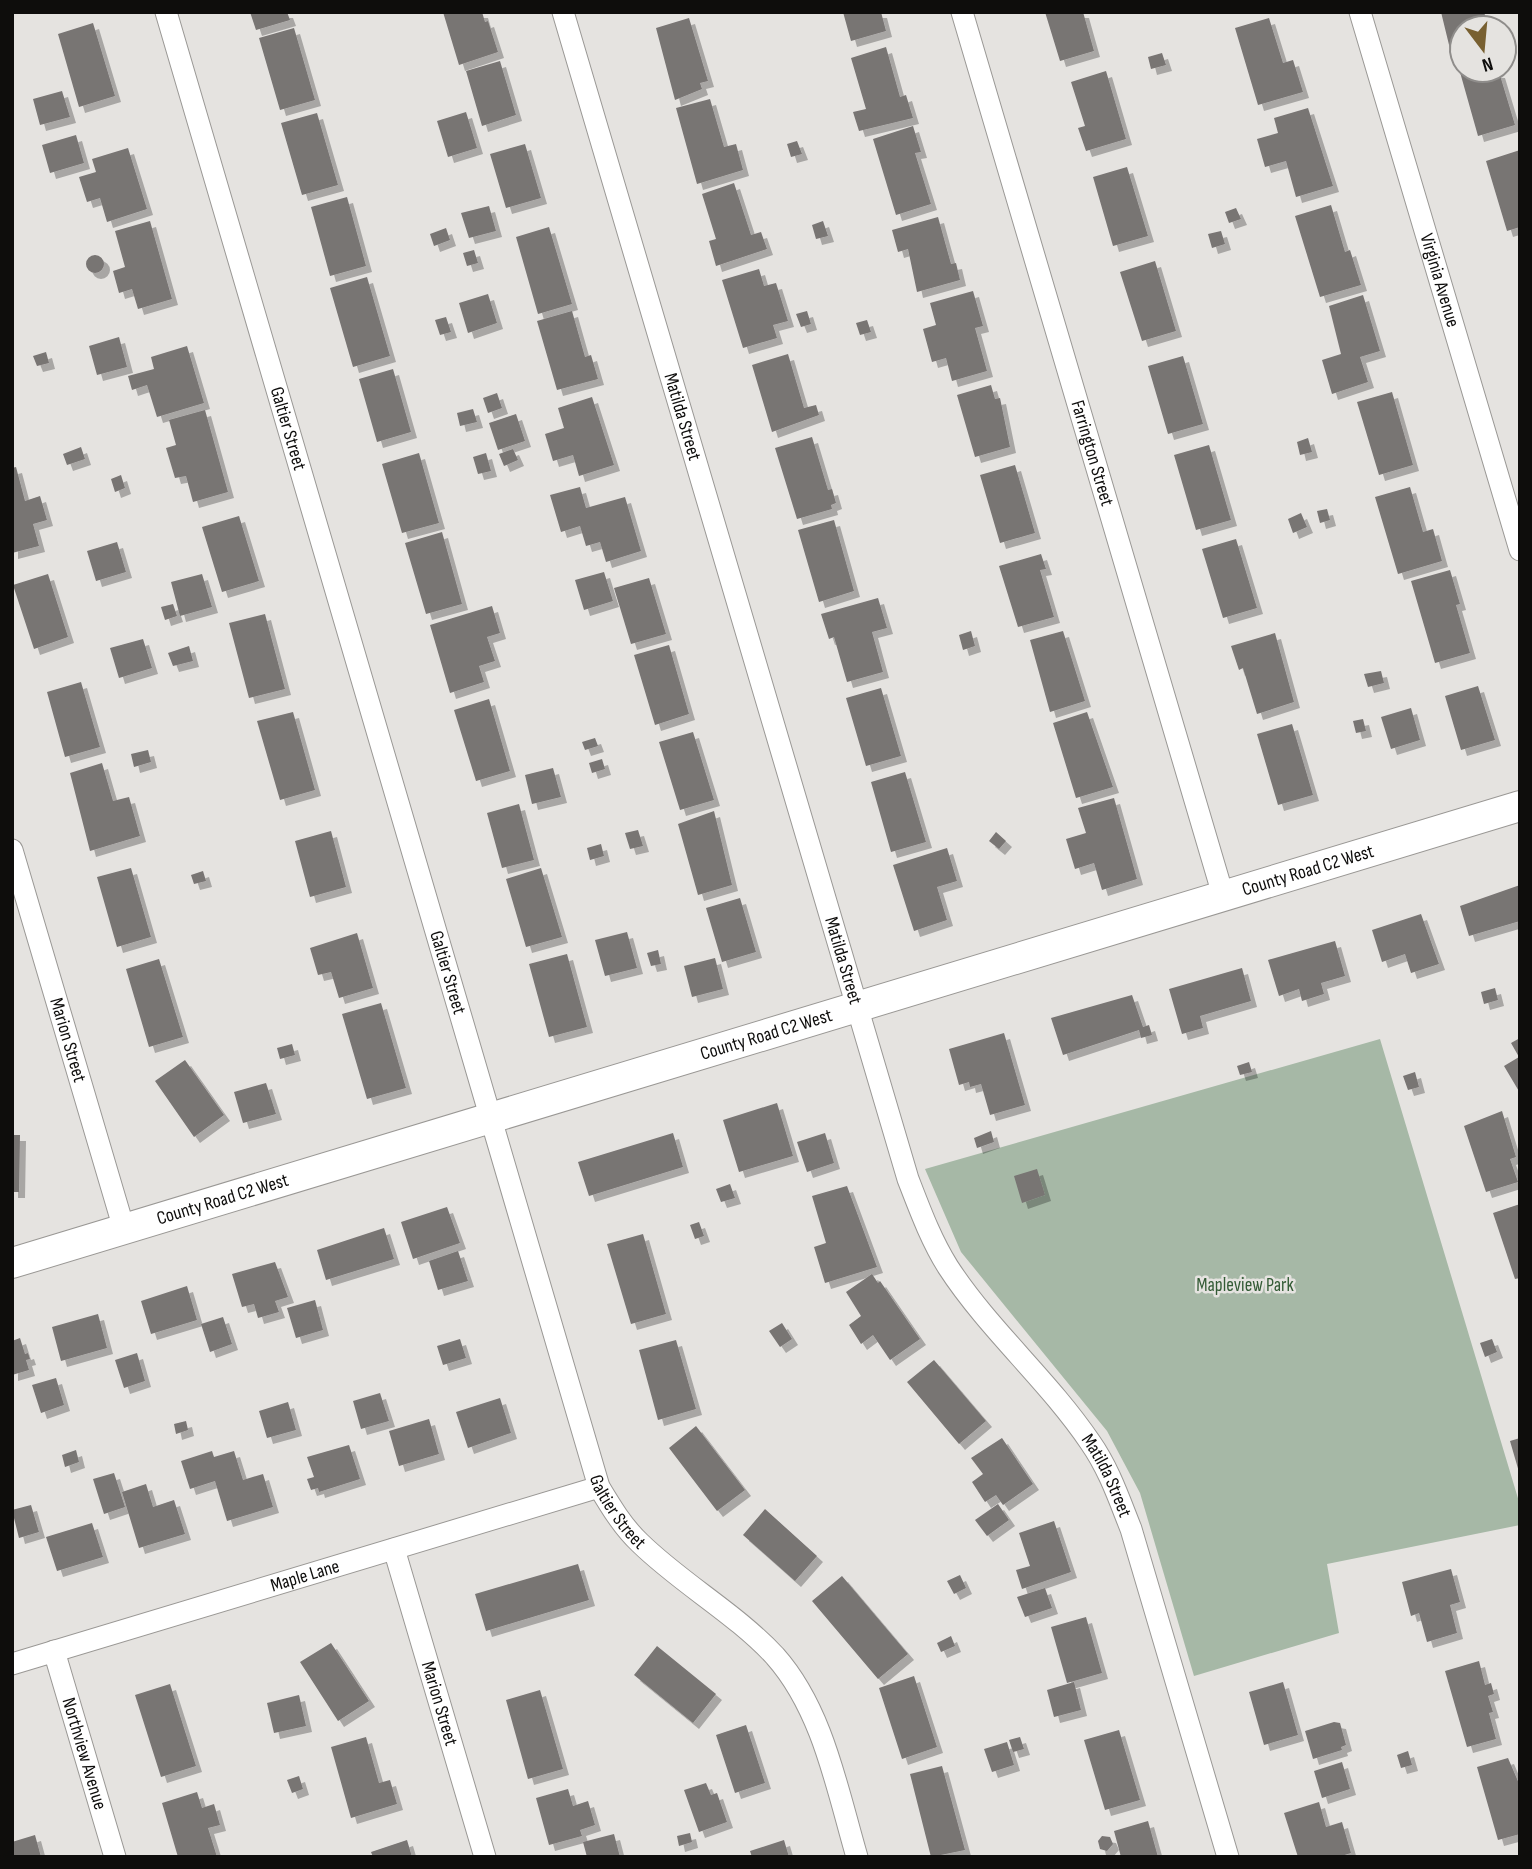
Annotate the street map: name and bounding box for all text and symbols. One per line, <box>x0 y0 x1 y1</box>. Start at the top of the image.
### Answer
north arrow <box>1448 14 1518 84</box>
text: N <box>1479 51 1495 76</box>
street label: Virginia Avenue <box>1415 231 1465 330</box>
street label: Matilda Street <box>659 370 706 463</box>
street label: Galtier Street <box>265 384 311 473</box>
street label: Farrington Street <box>1066 398 1119 509</box>
street label: County Road C2 West <box>1239 839 1377 901</box>
street label: Matilda Street <box>820 914 867 1007</box>
street label: Galtier Street <box>425 928 471 1017</box>
street label: Marion Street <box>45 995 92 1085</box>
street label: County Road C2 West <box>697 1004 835 1065</box>
street label: County Road C2 West <box>154 1168 291 1230</box>
park label: Mapleview Park <box>1196 1274 1294 1297</box>
street label: Matilda Street <box>1076 1430 1137 1520</box>
street label: Galtier Street <box>585 1472 651 1554</box>
street label: Maple Lane <box>268 1554 342 1597</box>
street label: Marion Street <box>416 1659 463 1748</box>
street label: Northview Avenue <box>57 1695 112 1812</box>

